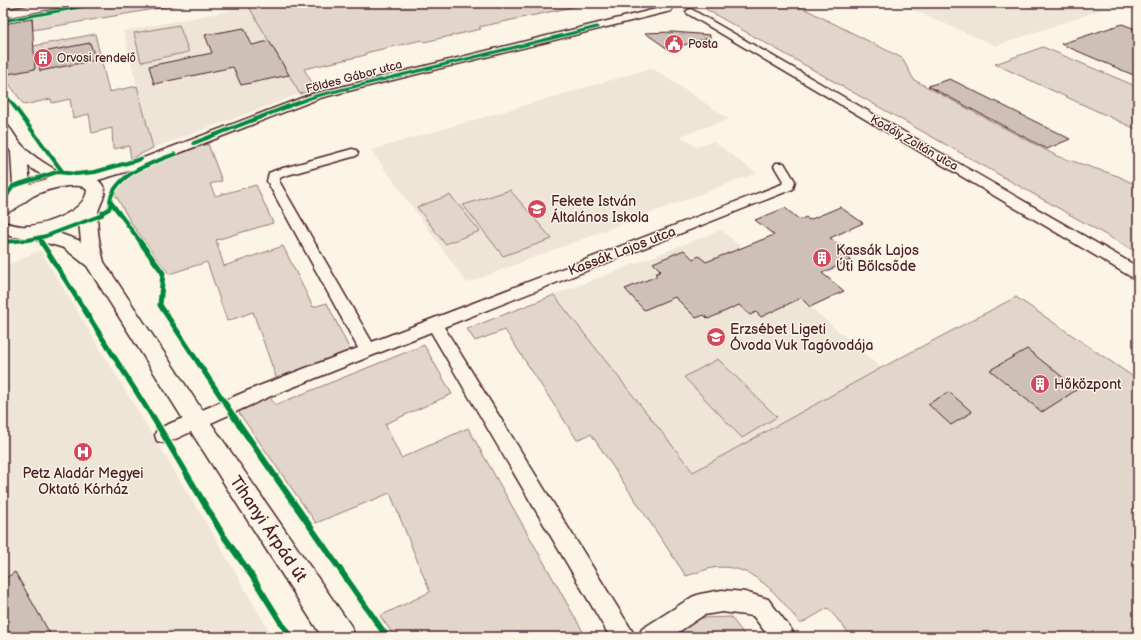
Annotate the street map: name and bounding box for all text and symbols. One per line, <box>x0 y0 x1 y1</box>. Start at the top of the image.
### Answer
public building icon: Posta <box>663 33 685 55</box>
place label: Posta <box>688 37 718 52</box>
building icon: Orvosi rendelő <box>32 47 54 69</box>
place label: Orvosi rendelő <box>57 51 136 66</box>
street label: Földes Gábor utca <box>304 57 404 97</box>
street label: Kodály Zoltán utca <box>867 112 961 174</box>
place label: Fekete István Általános Iskola <box>551 193 649 226</box>
school or university icon: Fekete István Általános Iskola <box>526 198 548 220</box>
street label: Kassák Lajos utca <box>566 223 678 279</box>
place label: Kassák Lajos Úti Bölcsőde <box>836 242 919 275</box>
building icon: Kassák Lajos Úti Bölcsőde <box>811 247 833 269</box>
place label: Erzsébet Ligeti Óvoda Vuk Tagóvodája <box>730 321 873 354</box>
school or university icon: Erzsébet Ligeti Óvoda Vuk Tagóvodája <box>705 326 727 348</box>
building icon: Hőközpont <box>1029 373 1051 395</box>
place label: Hőközpont <box>1054 376 1122 393</box>
hospital icon: Petz Aladár Megyei Oktató Kórház <box>72 441 94 463</box>
place label: Petz Aladár Megyei Oktató Kórház <box>22 465 144 498</box>
street label: Tihanyi Árpád út <box>225 472 312 586</box>

